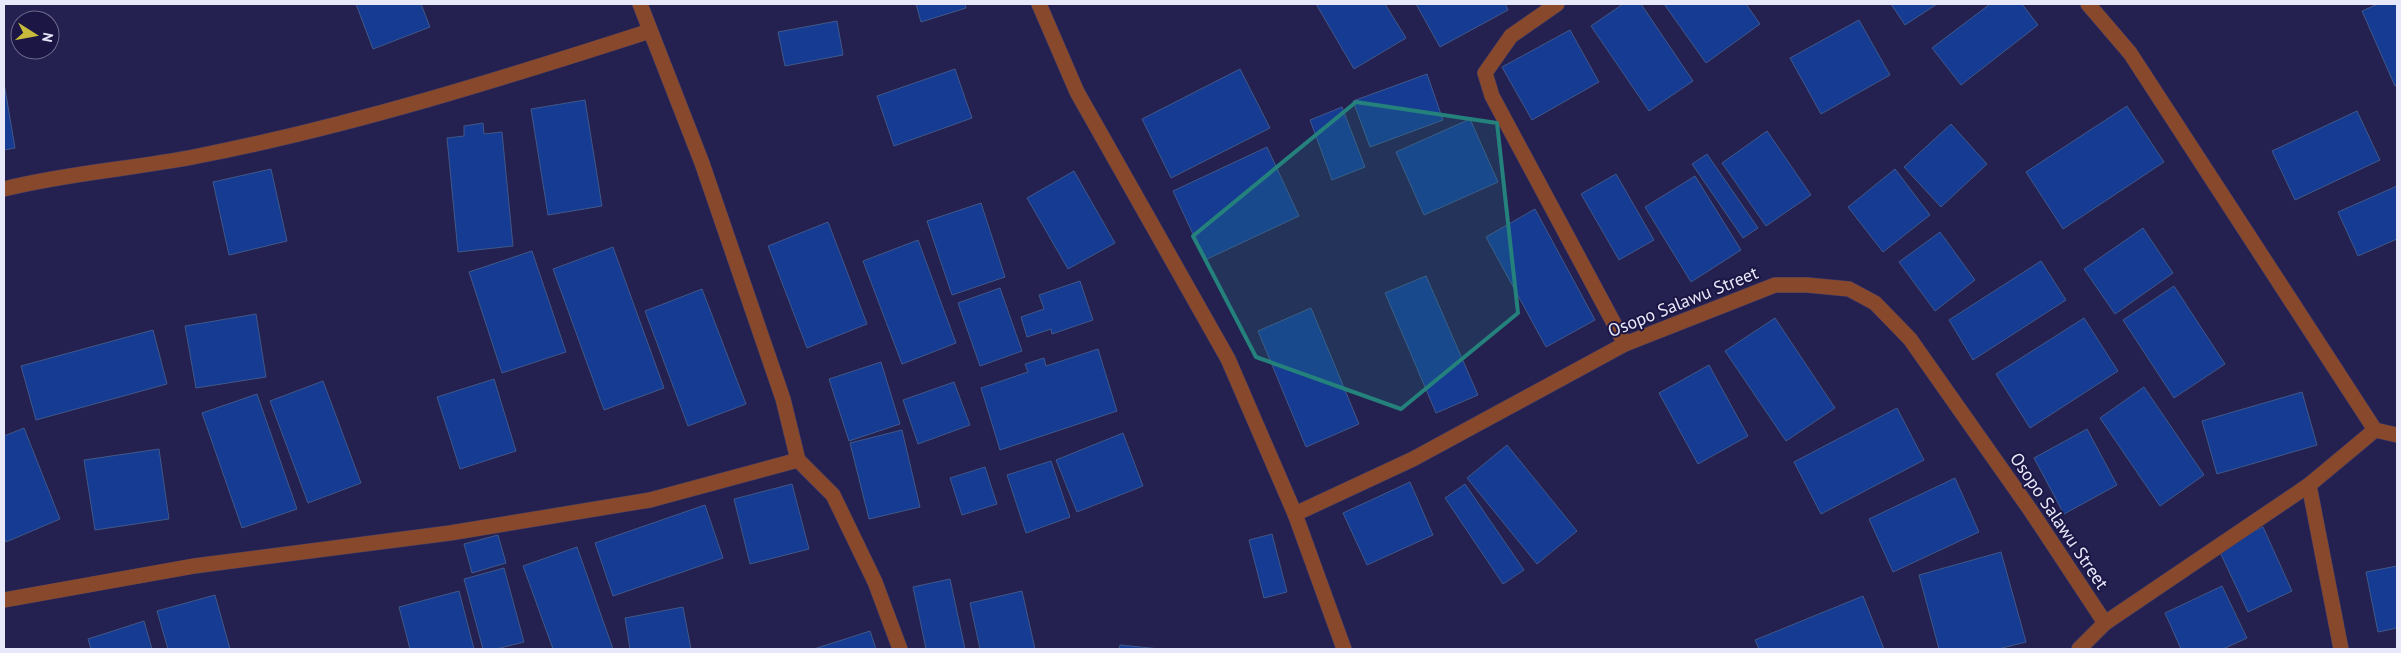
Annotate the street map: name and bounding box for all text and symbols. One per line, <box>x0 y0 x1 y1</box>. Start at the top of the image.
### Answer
north arrow <box>10 10 60 60</box>
text: N <box>38 31 57 44</box>
street label: Osopo Salawu Street <box>1604 261 1761 342</box>
street label: Osopo Salawu Street <box>2005 448 2114 594</box>

